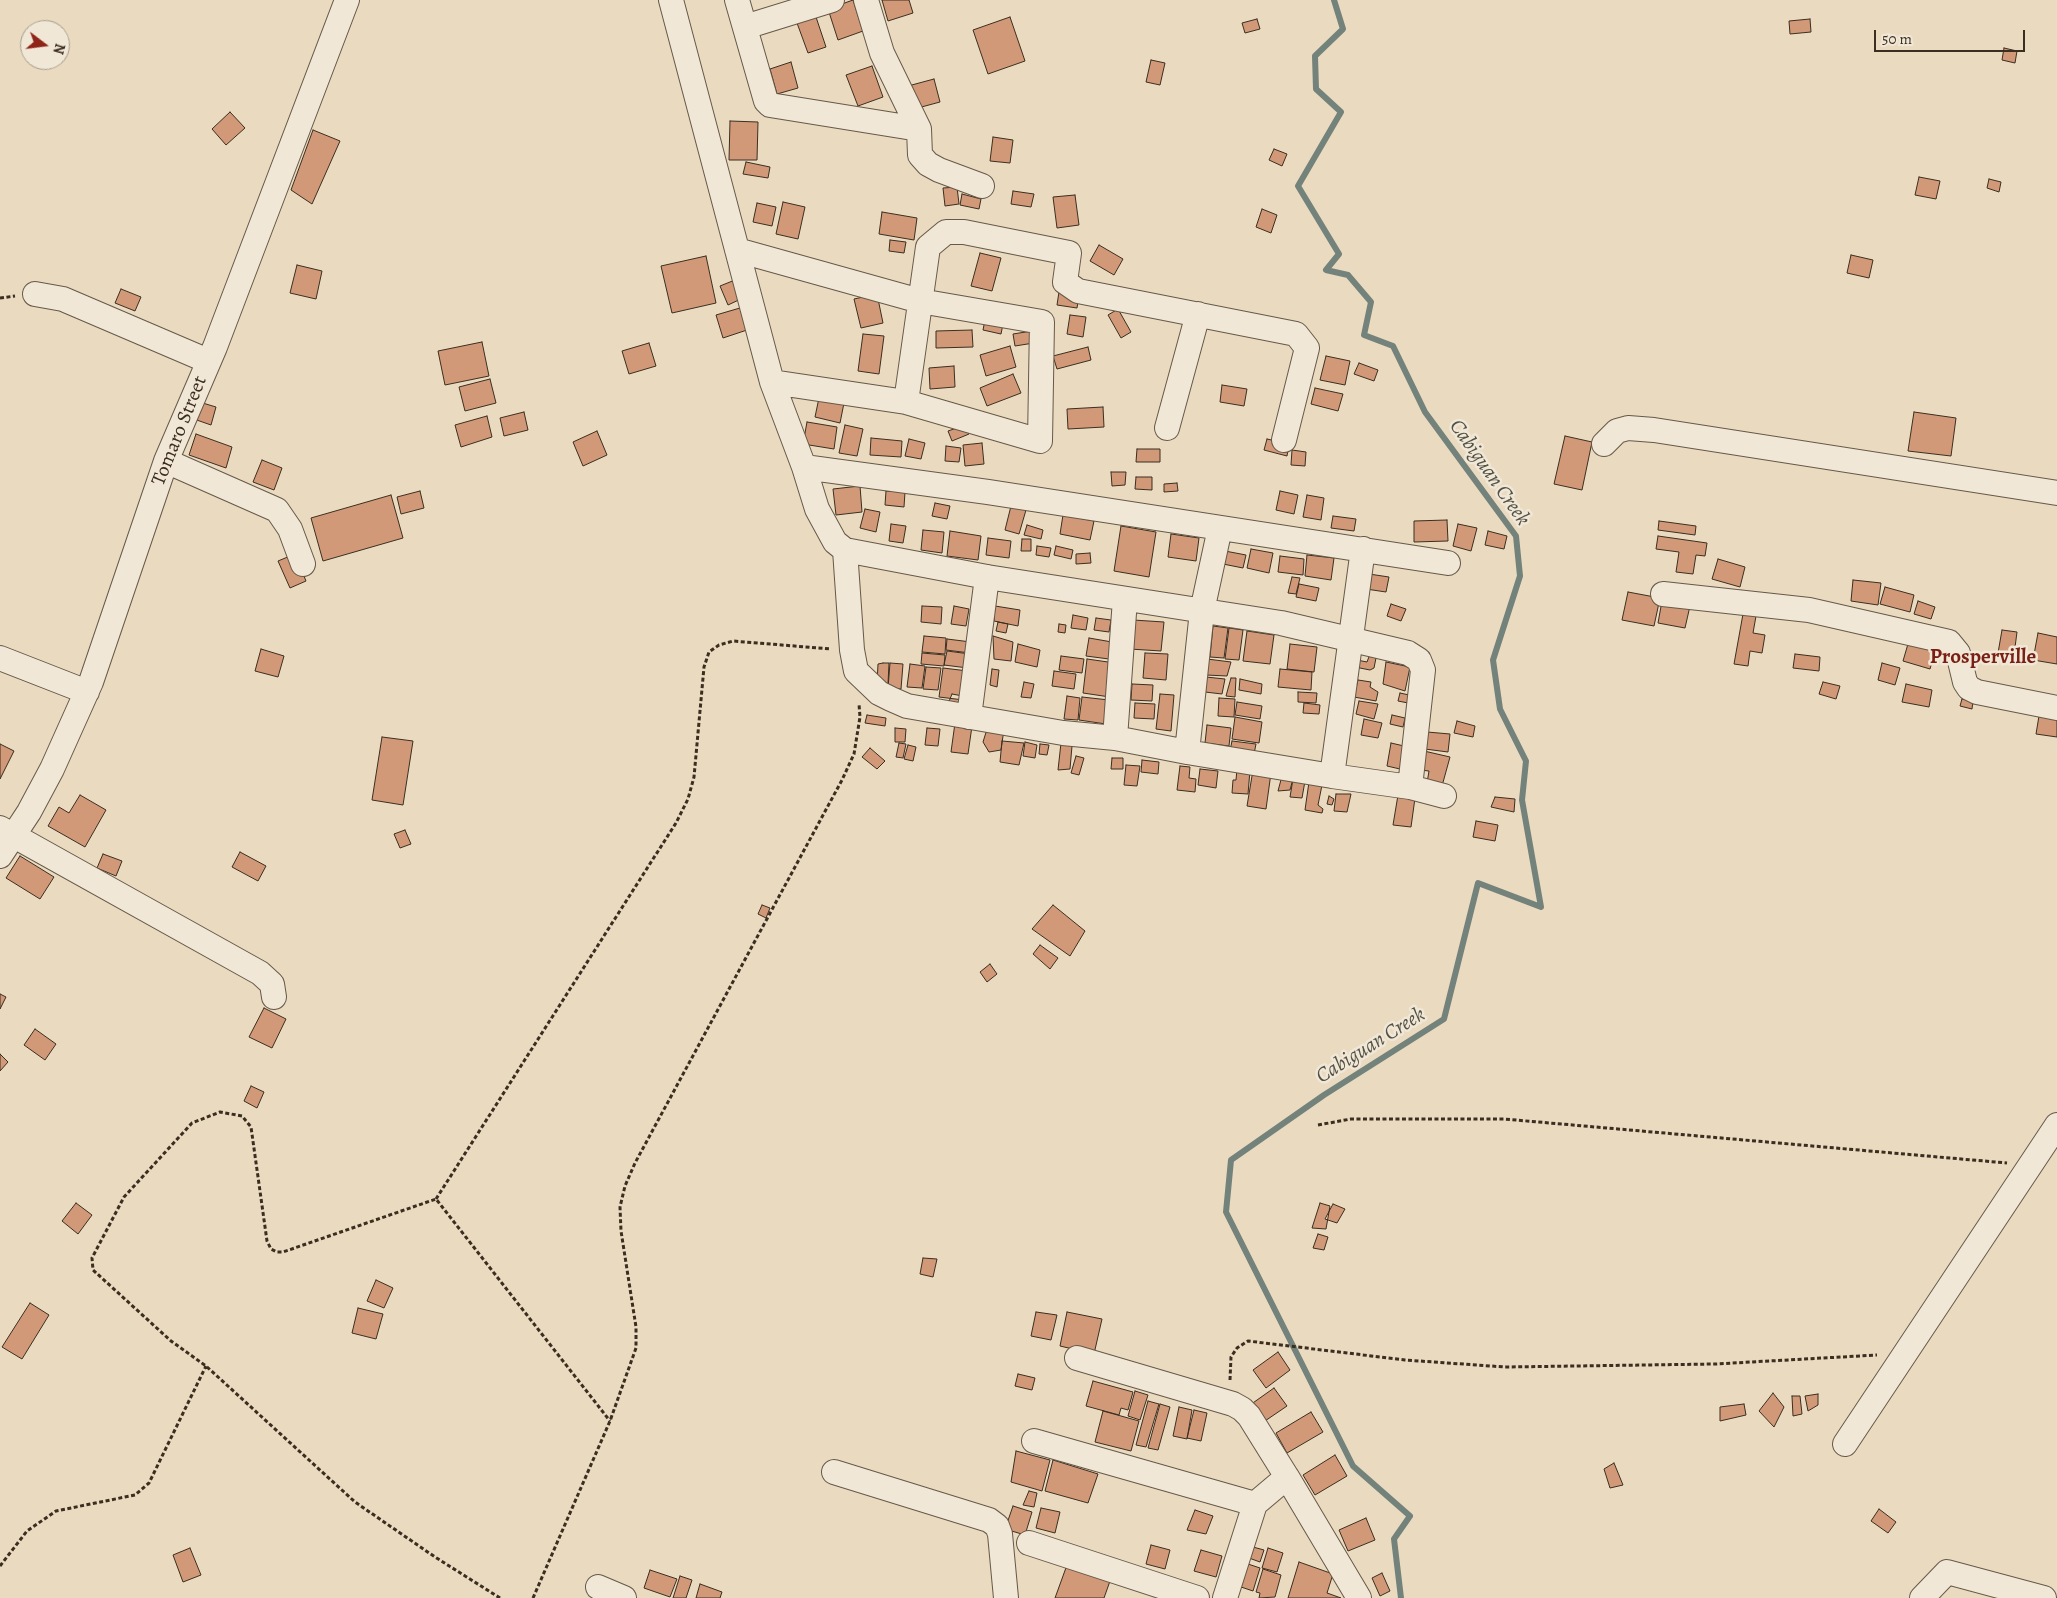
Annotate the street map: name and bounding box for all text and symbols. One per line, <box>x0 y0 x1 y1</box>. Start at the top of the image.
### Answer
north arrow <box>20 20 70 70</box>
scale bar <box>1877 20 2028 52</box>
text: 50 m <box>1882 29 1912 49</box>
text: N <box>49 41 70 56</box>
street label: Tomaro Street <box>147 373 213 489</box>
water label: Cabiguan Creek <box>1443 415 1535 531</box>
district label: Prosperville <box>1930 645 2036 671</box>
water label: Cabiguan Creek <box>1312 1002 1430 1090</box>

